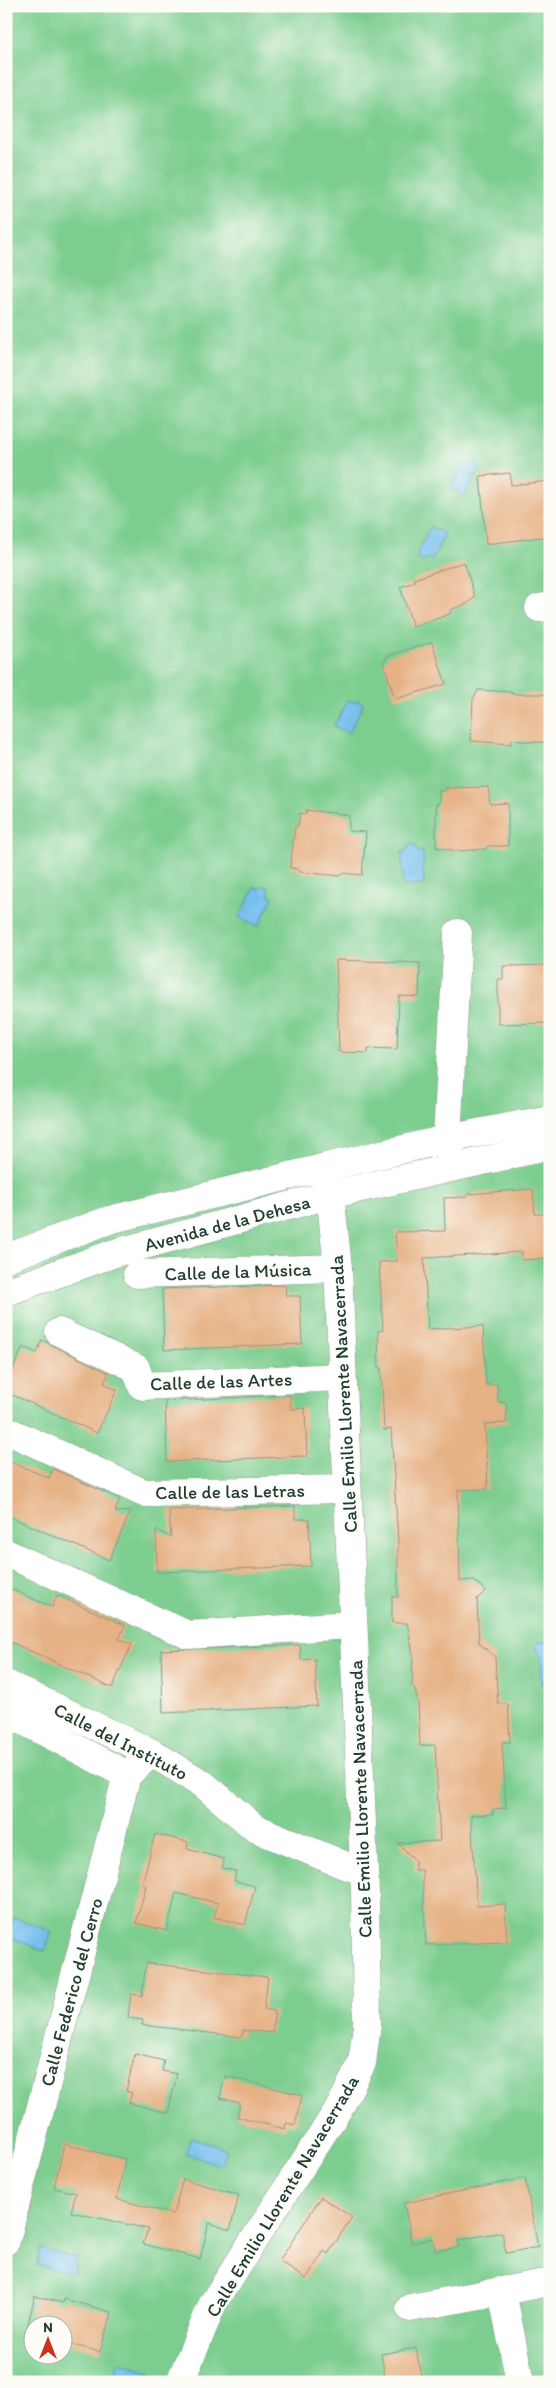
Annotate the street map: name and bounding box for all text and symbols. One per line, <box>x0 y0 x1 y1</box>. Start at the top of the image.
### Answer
street label: Avenida de la Dehesa <box>142 1190 313 1257</box>
street label: Calle Emilio Llorente Navacerrada <box>325 1254 362 1534</box>
street label: Calle de la Música <box>164 1257 312 1286</box>
street label: Calle de las Artes <box>150 1368 293 1395</box>
street label: Calle de las Letras <box>155 1479 305 1504</box>
street label: Calle Emilio Llorente Navacerrada <box>344 1659 377 1938</box>
street label: Calle del Instituto <box>50 1698 192 1785</box>
street label: Calle Federico del Cerro <box>35 1895 108 2089</box>
street label: Calle Emilio Llorente Navacerrada <box>201 2071 364 2321</box>
north arrow <box>22 2316 72 2366</box>
text: N <box>43 2319 53 2336</box>

